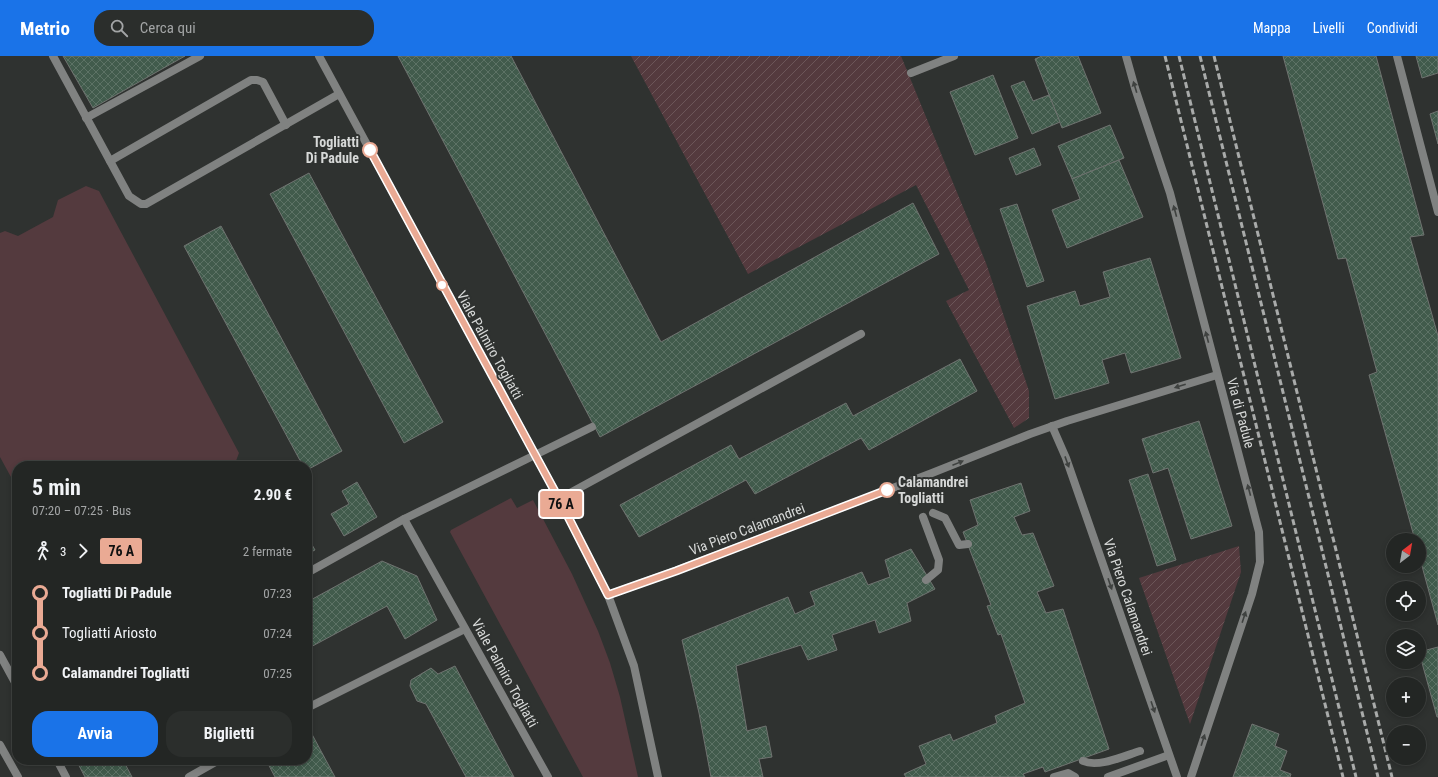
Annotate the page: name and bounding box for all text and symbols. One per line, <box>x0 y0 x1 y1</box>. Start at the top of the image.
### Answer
search box <box>94 10 374 46</box>
text: Metrio <box>20 17 70 40</box>
icon: search <box>108 17 130 39</box>
text: Cerca qui <box>140 19 196 37</box>
text: Mappa <box>1253 20 1291 36</box>
text: Livelli <box>1313 20 1345 36</box>
text: Condividi <box>1367 20 1418 36</box>
one-way arrow <box>1131 81 1137 93</box>
place label: Togliatti Di Padule <box>306 134 359 166</box>
marker: Togliatti Di Padule <box>362 142 378 158</box>
one-way arrow <box>1172 205 1178 217</box>
unlabelled marker <box>436 279 448 291</box>
street label: Viale Palmiro Togliatti <box>454 288 526 402</box>
one-way arrow <box>1204 331 1210 343</box>
street label: Via di Padule <box>1224 376 1258 450</box>
one-way arrow <box>1173 383 1185 389</box>
one-way arrow <box>1065 456 1071 468</box>
one-way arrow <box>953 459 965 465</box>
place label: Calamandrei Togliatti <box>898 474 968 506</box>
text: 5 min <box>32 475 81 500</box>
marker: Calamandrei Togliatti <box>879 482 895 498</box>
one-way arrow <box>1245 484 1251 496</box>
text: 2.90 € <box>254 486 292 504</box>
line badge: 76 A <box>533 491 589 517</box>
text: 76 A <box>548 496 574 512</box>
street label: Via Piero Calamandrei <box>687 500 807 558</box>
text: 07:20 – 07:25 · Bus <box>32 503 131 518</box>
north arrow <box>1386 533 1426 573</box>
map controls <box>1386 533 1426 765</box>
street label: Via Piero Calamandrei <box>1101 537 1155 657</box>
icon: walk <box>32 540 54 562</box>
icon: forward <box>72 540 94 562</box>
text: 76 A <box>108 543 134 559</box>
text: 3 <box>60 544 66 559</box>
text: 2 fermate <box>243 544 292 559</box>
one-way arrow <box>1107 579 1113 591</box>
button: locate <box>1386 581 1426 621</box>
text: Togliatti Di Padule <box>62 584 172 602</box>
text: 07:23 <box>263 586 292 601</box>
one-way arrow <box>1241 610 1247 622</box>
street label: Viale Palmiro Togliatti <box>469 616 541 730</box>
text: Togliatti Ariosto <box>62 624 157 642</box>
text: 07:24 <box>263 626 292 641</box>
button: layers <box>1386 629 1426 669</box>
text: Calamandrei Togliatti <box>62 664 190 682</box>
text: 07:25 <box>263 666 292 681</box>
button: + <box>1386 677 1426 717</box>
one-way arrow <box>1150 702 1156 714</box>
button: Avvia <box>32 711 158 757</box>
button: Biglietti <box>166 711 292 757</box>
button: − <box>1386 725 1426 765</box>
one-way arrow <box>1200 734 1206 746</box>

